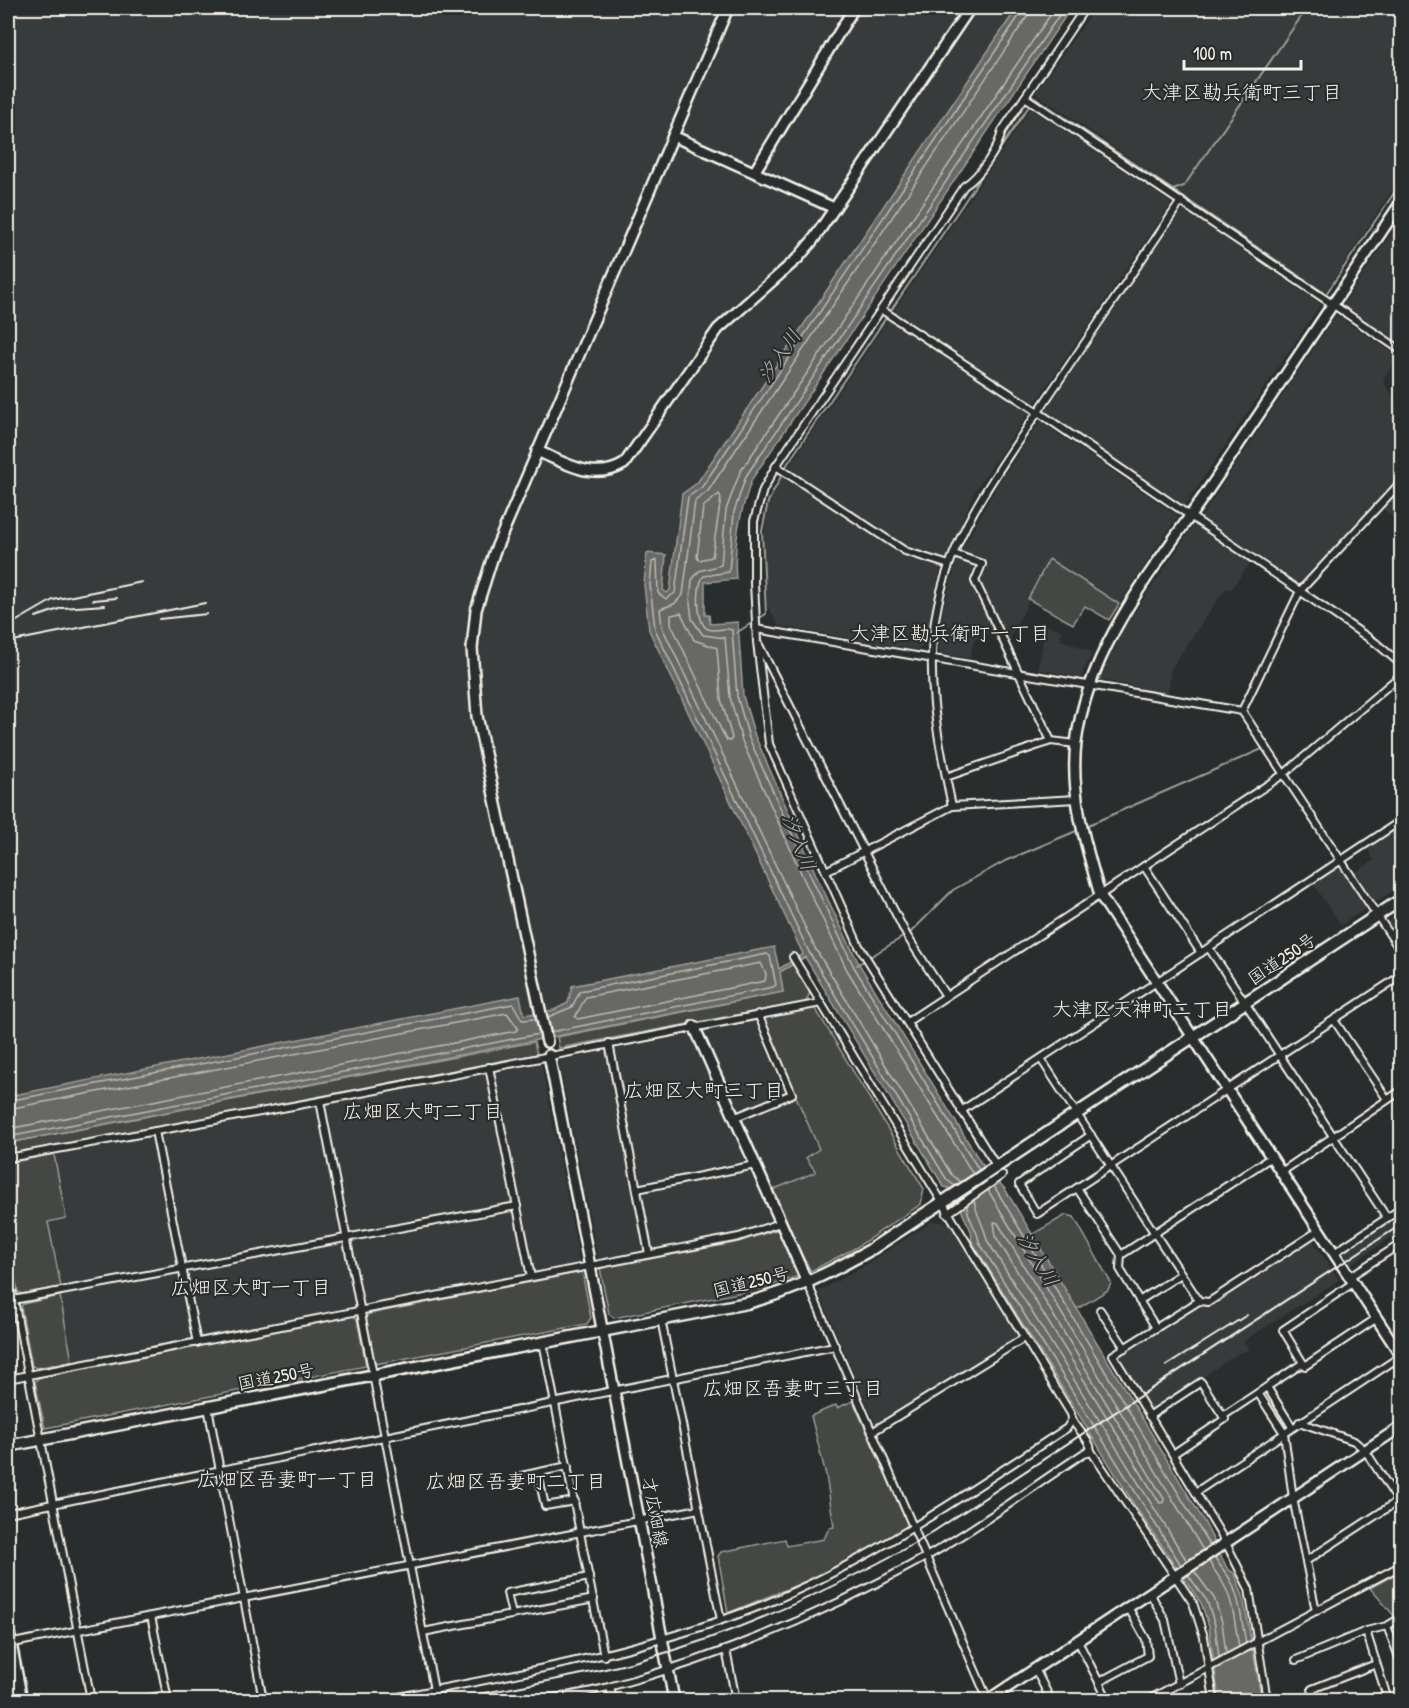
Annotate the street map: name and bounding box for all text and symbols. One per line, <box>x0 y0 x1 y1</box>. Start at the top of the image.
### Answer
scale bar <box>1184 33 1301 71</box>
text: 100 m <box>1193 41 1232 66</box>
district label: 大津区勘兵衛町三丁目 <box>1142 78 1342 105</box>
water label: 汐入川 <box>751 323 807 388</box>
district label: 大津区勘兵衛町一丁目 <box>850 619 1050 646</box>
water label: 汐入川 <box>776 809 823 875</box>
street label: 国道250号 <box>1242 926 1321 991</box>
district label: 大津区天神町二丁目 <box>1052 995 1232 1022</box>
district label: 広畑区大町三丁目 <box>624 1076 784 1103</box>
district label: 広畑区大町二丁目 <box>343 1097 503 1124</box>
water label: 汐入川 <box>1011 1226 1065 1291</box>
street label: 国道250号 <box>710 1260 792 1303</box>
district label: 広畑区大町一丁目 <box>171 1273 331 1300</box>
street label: 国道250号 <box>235 1357 317 1396</box>
district label: 広畑区吾妻町三丁目 <box>703 1374 883 1401</box>
district label: 広畑区吾妻町一丁目 <box>197 1465 377 1492</box>
district label: 広畑区吾妻町二丁目 <box>426 1467 606 1494</box>
street label: 才広畑線 <box>636 1474 675 1550</box>

